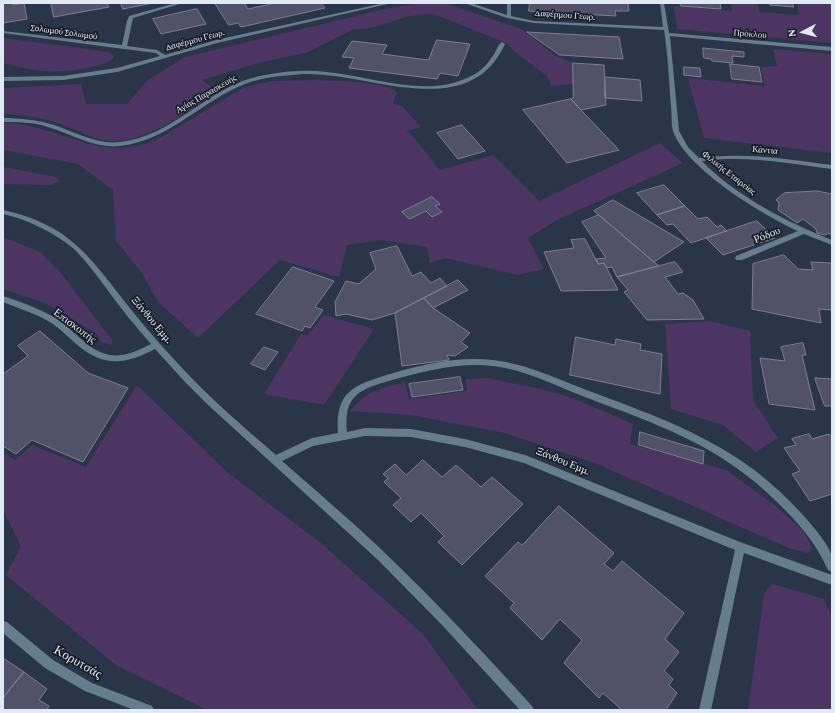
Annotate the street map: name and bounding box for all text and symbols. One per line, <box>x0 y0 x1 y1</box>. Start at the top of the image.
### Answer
street label: Δαφέρμου Γεωρ. <box>534 7 596 23</box>
north arrow <box>783 12 823 52</box>
street label: Σολωμού Σολωμού <box>30 22 98 42</box>
street label: Δαφέρμου Γεωρ. <box>164 27 226 53</box>
street label: Πρόκλου <box>733 27 767 41</box>
text: N <box>785 29 797 38</box>
street label: Αγίας Παρασκευής <box>174 72 238 116</box>
street label: Κάντια <box>752 144 778 156</box>
street label: Φιλικής Εταιρείας <box>700 149 758 197</box>
street label: Ρόδου <box>752 224 782 246</box>
street label: Ξάνθου Εμμ. <box>129 294 175 346</box>
street label: Επισκοπής <box>51 306 99 346</box>
street label: Ξάνθου Εμμ. <box>534 444 592 478</box>
street label: Κορυτσάς <box>51 642 105 682</box>

